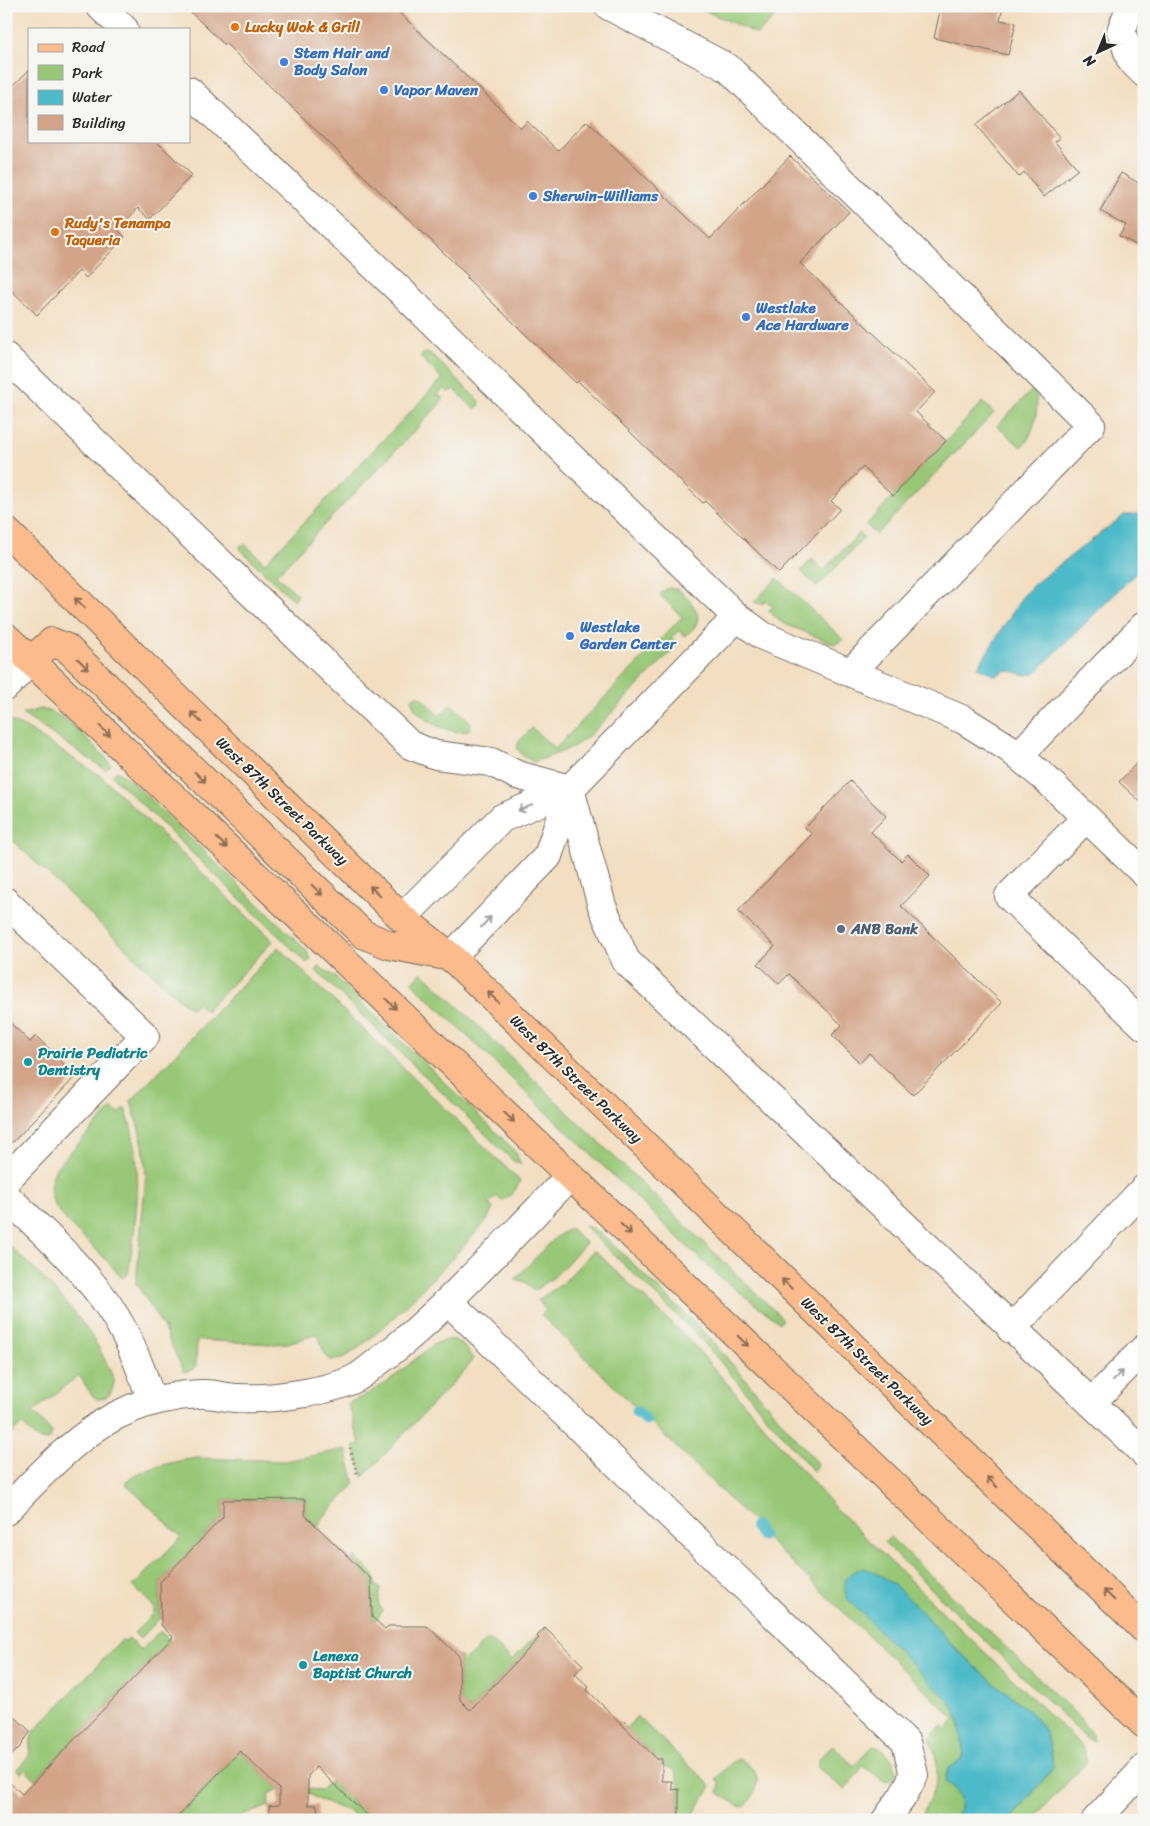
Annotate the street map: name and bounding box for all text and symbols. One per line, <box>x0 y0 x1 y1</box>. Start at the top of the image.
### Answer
place label: Lucky Wok & Grill <box>245 14 361 40</box>
marker: Lucky Wok & Grill <box>229 21 241 33</box>
legend <box>28 28 190 142</box>
north arrow <box>1072 28 1122 78</box>
text: Road <box>72 34 105 60</box>
place label: Stem Hair and Body Salon <box>293 40 390 83</box>
text: N <box>1077 48 1102 74</box>
marker: Stem Hair and Body Salon <box>278 56 290 68</box>
text: Park <box>72 60 103 86</box>
place label: Vapor Maven <box>394 77 479 103</box>
text: Water <box>72 84 112 110</box>
marker: Vapor Maven <box>378 84 390 96</box>
text: Building <box>72 110 126 136</box>
place label: Sherwin-Williams <box>542 183 659 209</box>
marker: Sherwin-Williams <box>527 190 539 202</box>
place label: Rudy's Tenampa Taqueria <box>64 210 171 253</box>
marker: Rudy's Tenampa Taqueria <box>49 226 61 238</box>
place label: Westlake Ace Hardware <box>755 295 849 338</box>
marker: Westlake Ace Hardware <box>740 311 752 323</box>
one-way arrow <box>73 597 86 609</box>
place label: Westlake Garden Center <box>579 614 678 657</box>
marker: Westlake Garden Center <box>564 630 576 642</box>
one-way arrow <box>77 658 89 670</box>
one-way arrow <box>190 710 202 723</box>
one-way arrow <box>99 725 111 737</box>
street label: West 87th Street Parkway <box>209 730 355 872</box>
one-way arrow <box>194 771 206 783</box>
one-way arrow <box>518 804 533 814</box>
one-way arrow <box>216 837 229 849</box>
one-way arrow <box>311 884 323 896</box>
one-way arrow <box>368 885 381 897</box>
one-way arrow <box>480 916 492 929</box>
place label: ANB Bank <box>850 916 919 942</box>
marker: ANB Bank <box>835 923 847 935</box>
one-way arrow <box>487 992 499 1004</box>
one-way arrow <box>385 998 398 1010</box>
street label: West 87th Street Parkway <box>503 1008 649 1150</box>
place label: Prairie Pediatric Dentistry <box>38 1040 148 1083</box>
marker: Prairie Pediatric Dentistry <box>22 1056 34 1068</box>
one-way arrow <box>502 1111 515 1123</box>
one-way arrow <box>620 1223 632 1235</box>
one-way arrow <box>781 1278 794 1290</box>
street label: West 87th Street Parkway <box>794 1290 940 1432</box>
one-way arrow <box>737 1335 750 1347</box>
one-way arrow <box>1111 1371 1123 1383</box>
one-way arrow <box>986 1476 998 1488</box>
one-way arrow <box>1102 1589 1115 1601</box>
place label: Lenexa Baptist Church <box>313 1643 412 1686</box>
marker: Lenexa Baptist Church <box>297 1659 309 1671</box>

